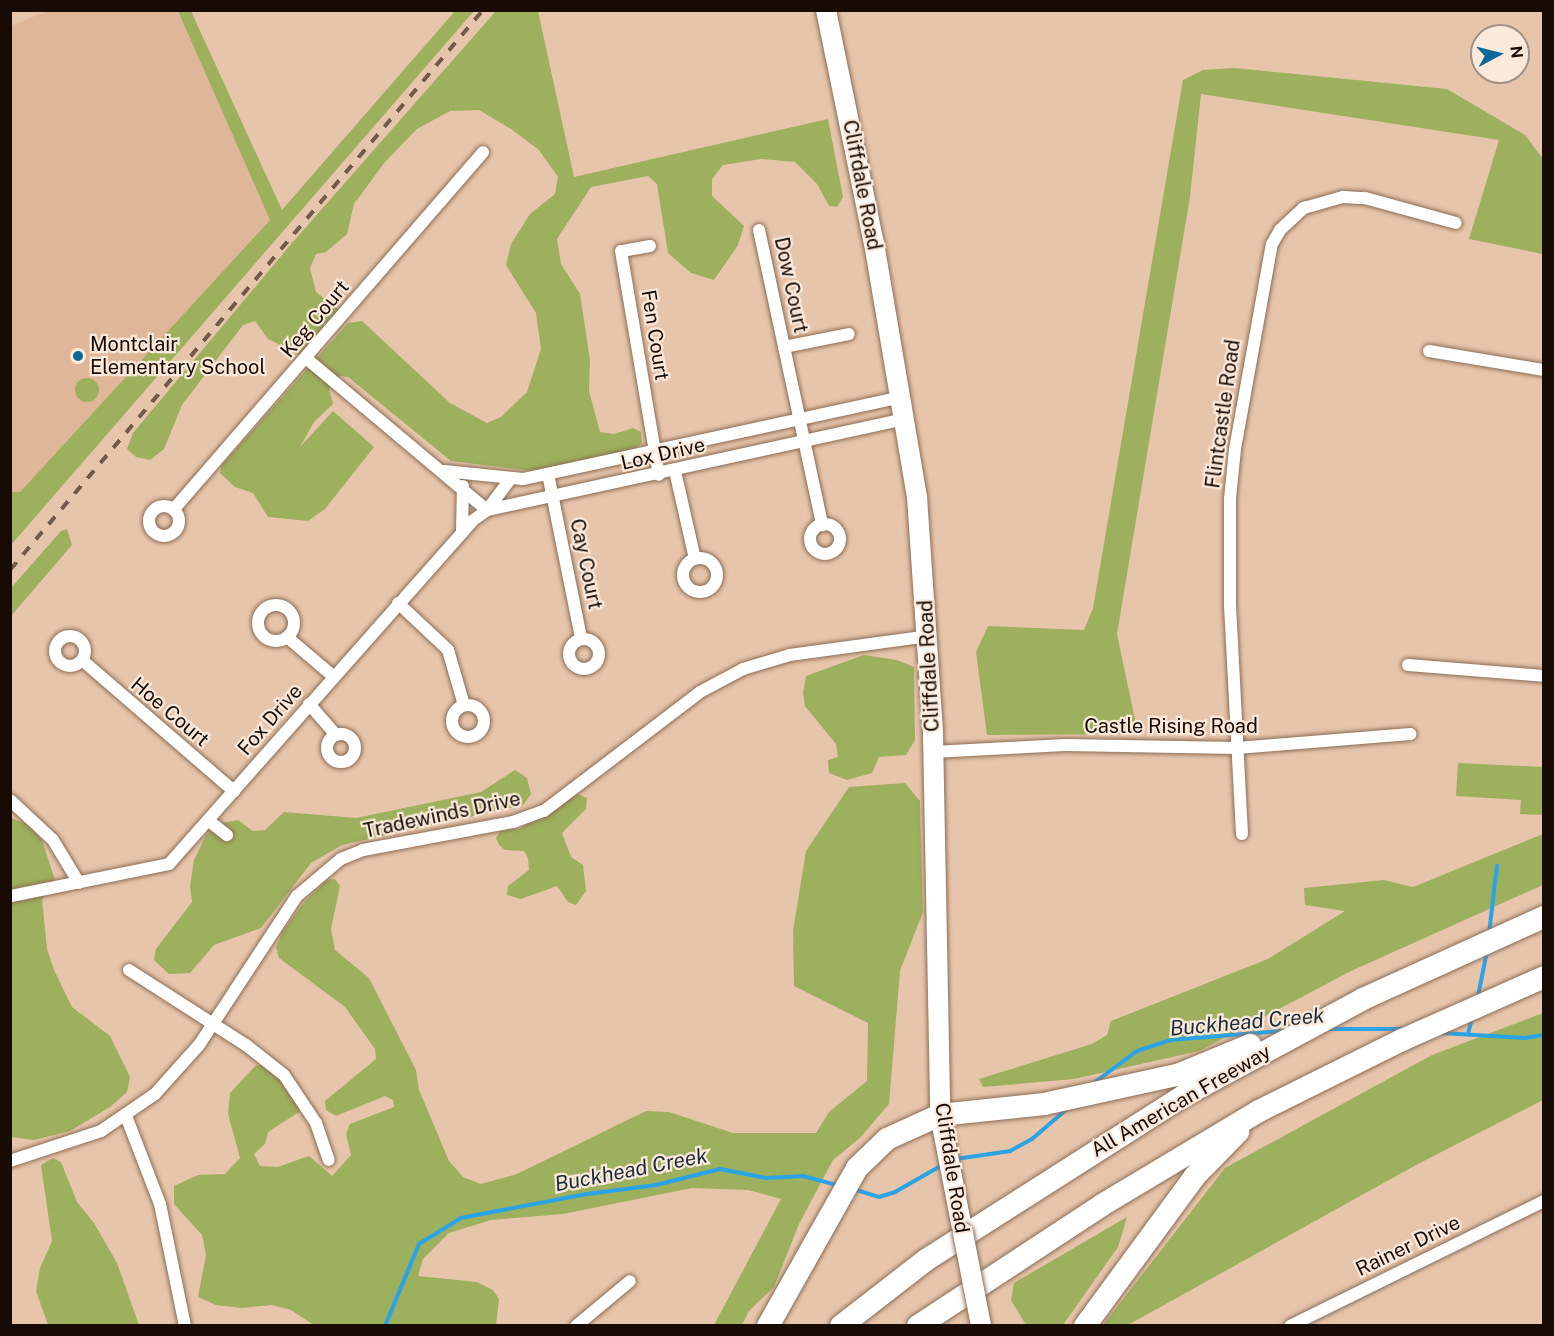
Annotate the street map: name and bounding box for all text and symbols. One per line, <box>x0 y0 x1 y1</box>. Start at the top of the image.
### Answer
north arrow <box>1470 24 1530 84</box>
text: N <box>1506 45 1527 59</box>
street label: Cliffdale Road <box>838 118 886 252</box>
street label: Dow Court <box>769 235 813 335</box>
street label: Keg Court <box>276 275 354 363</box>
street label: Fen Court <box>636 288 674 382</box>
place label: Montclair Elementary School <box>90 332 266 379</box>
street label: Flintcastle Road <box>1201 338 1245 490</box>
marker: Montclair Elementary School <box>71 349 85 363</box>
street label: Lox Drive <box>619 433 707 475</box>
street label: Cay Court <box>565 517 607 611</box>
street label: Cliffdale Road <box>914 599 944 733</box>
street label: Hoe Court <box>126 672 214 752</box>
street label: Fox Drive <box>233 680 307 760</box>
street label: Castle Rising Road <box>1084 714 1258 738</box>
street label: Tradewinds Drive <box>361 787 523 843</box>
water label: Buckhead Creek <box>1169 1003 1325 1041</box>
street label: All American Freeway <box>1087 1040 1275 1162</box>
street label: Cliffdale Road <box>930 1101 974 1235</box>
water label: Buckhead Creek <box>552 1143 710 1197</box>
street label: Rainer Drive <box>1352 1210 1464 1282</box>

